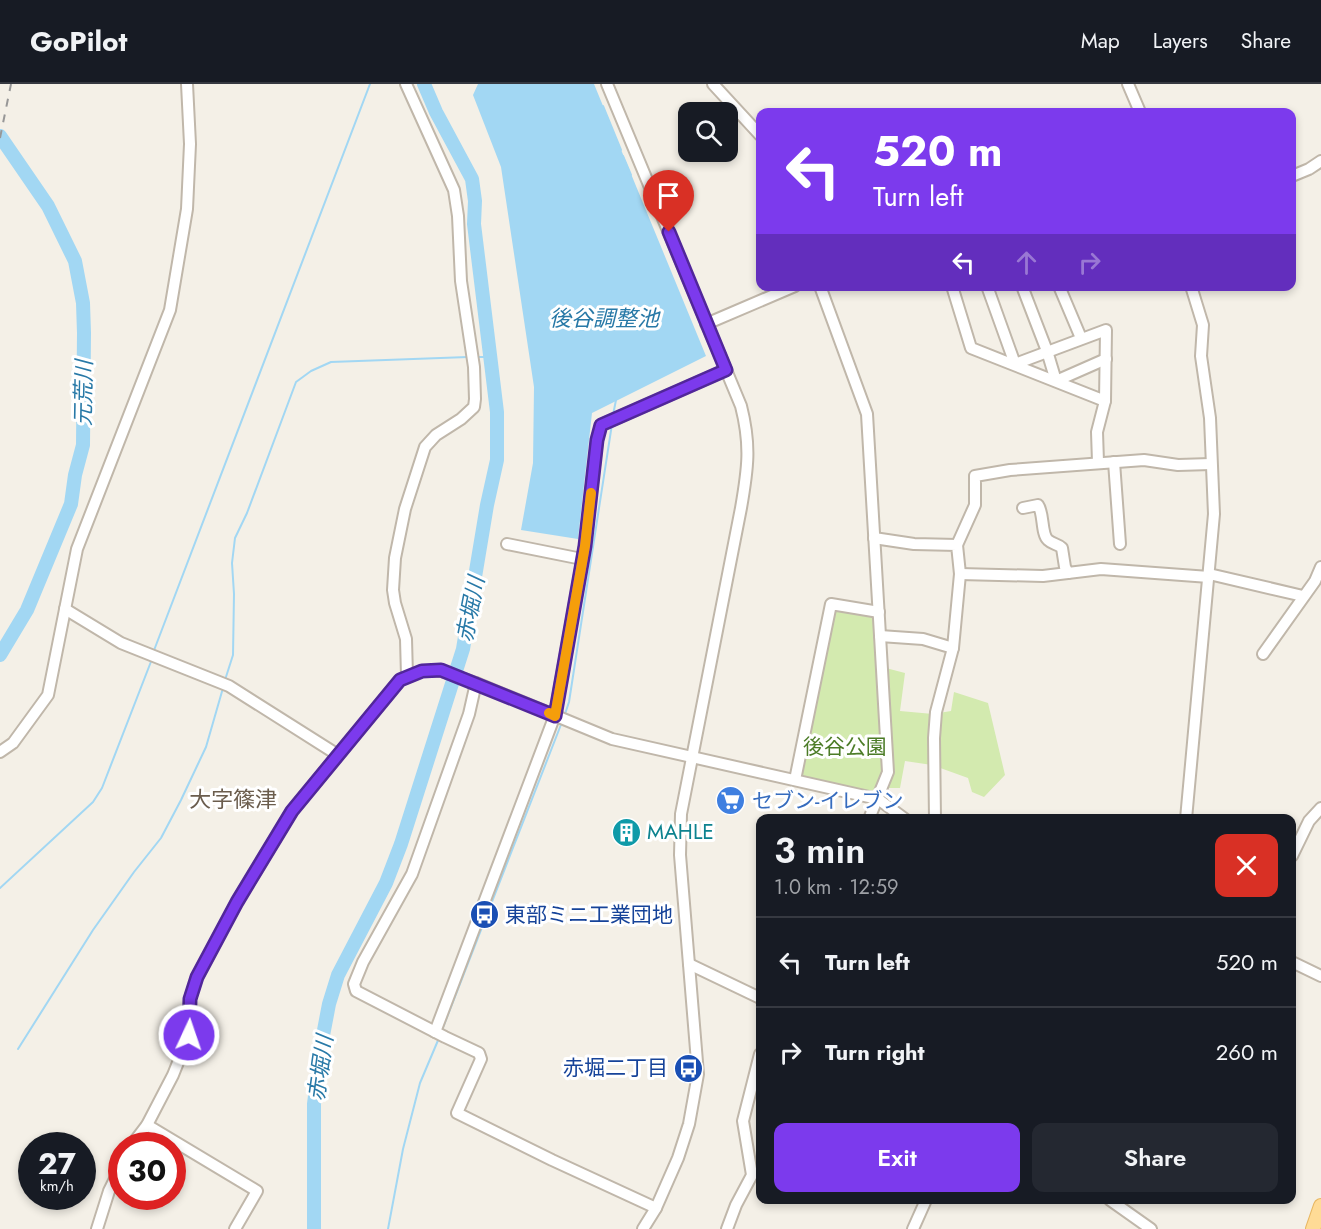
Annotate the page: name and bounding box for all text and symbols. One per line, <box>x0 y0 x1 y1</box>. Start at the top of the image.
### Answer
text: GoPilot <box>30 21 127 62</box>
text: Map <box>1081 26 1120 56</box>
text: Layers <box>1153 26 1208 56</box>
text: Share <box>1241 26 1291 56</box>
map controls <box>678 102 738 162</box>
button: search <box>678 102 738 162</box>
text: 520 m <box>873 121 1003 182</box>
icon: left <box>774 132 852 210</box>
pin <box>643 170 694 232</box>
text: Turn left <box>873 177 963 216</box>
icon: arrive <box>652 179 685 212</box>
icon: left <box>947 246 980 279</box>
icon: ahead <box>1010 246 1043 279</box>
icon: right <box>1073 246 1106 279</box>
water label: 後谷調整池 <box>549 302 661 334</box>
water label: 元荒川 <box>66 358 100 426</box>
water label: 赤堀川 <box>448 572 492 644</box>
park label: 後谷公園 <box>803 732 887 762</box>
district label: 大字篠津 <box>189 783 277 815</box>
supermarket icon: セブン-イレブン <box>715 785 747 817</box>
place label: セブン-イレブン <box>752 786 903 816</box>
building icon: MAHLE <box>610 816 642 848</box>
place label: MAHLE <box>647 817 714 847</box>
text: 3 min <box>774 824 865 876</box>
button: close <box>1215 834 1278 897</box>
text: 1.0 km · 12:59 <box>774 873 899 902</box>
bus stop icon: 東部ミニ工業団地 <box>468 899 500 931</box>
place label: 東部ミニ工業団地 <box>505 900 673 930</box>
icon: left <box>774 946 807 979</box>
text: Turn left <box>825 946 910 978</box>
text: 520 m <box>1216 946 1278 978</box>
position arrow <box>157 1003 221 1067</box>
water label: 赤堀川 <box>300 1031 341 1103</box>
icon: right <box>774 1036 807 1069</box>
text: Turn right <box>825 1036 925 1068</box>
text: 260 m <box>1216 1036 1278 1068</box>
bus stop icon: 赤堀二丁目 <box>673 1052 705 1084</box>
place label: 赤堀二丁目 <box>563 1053 668 1083</box>
button: Exit <box>774 1123 1020 1192</box>
button: Share <box>1032 1123 1278 1192</box>
speed limit sign: 30 <box>108 1132 186 1210</box>
text: 27 <box>38 1142 76 1185</box>
text: km/h <box>40 1175 74 1197</box>

